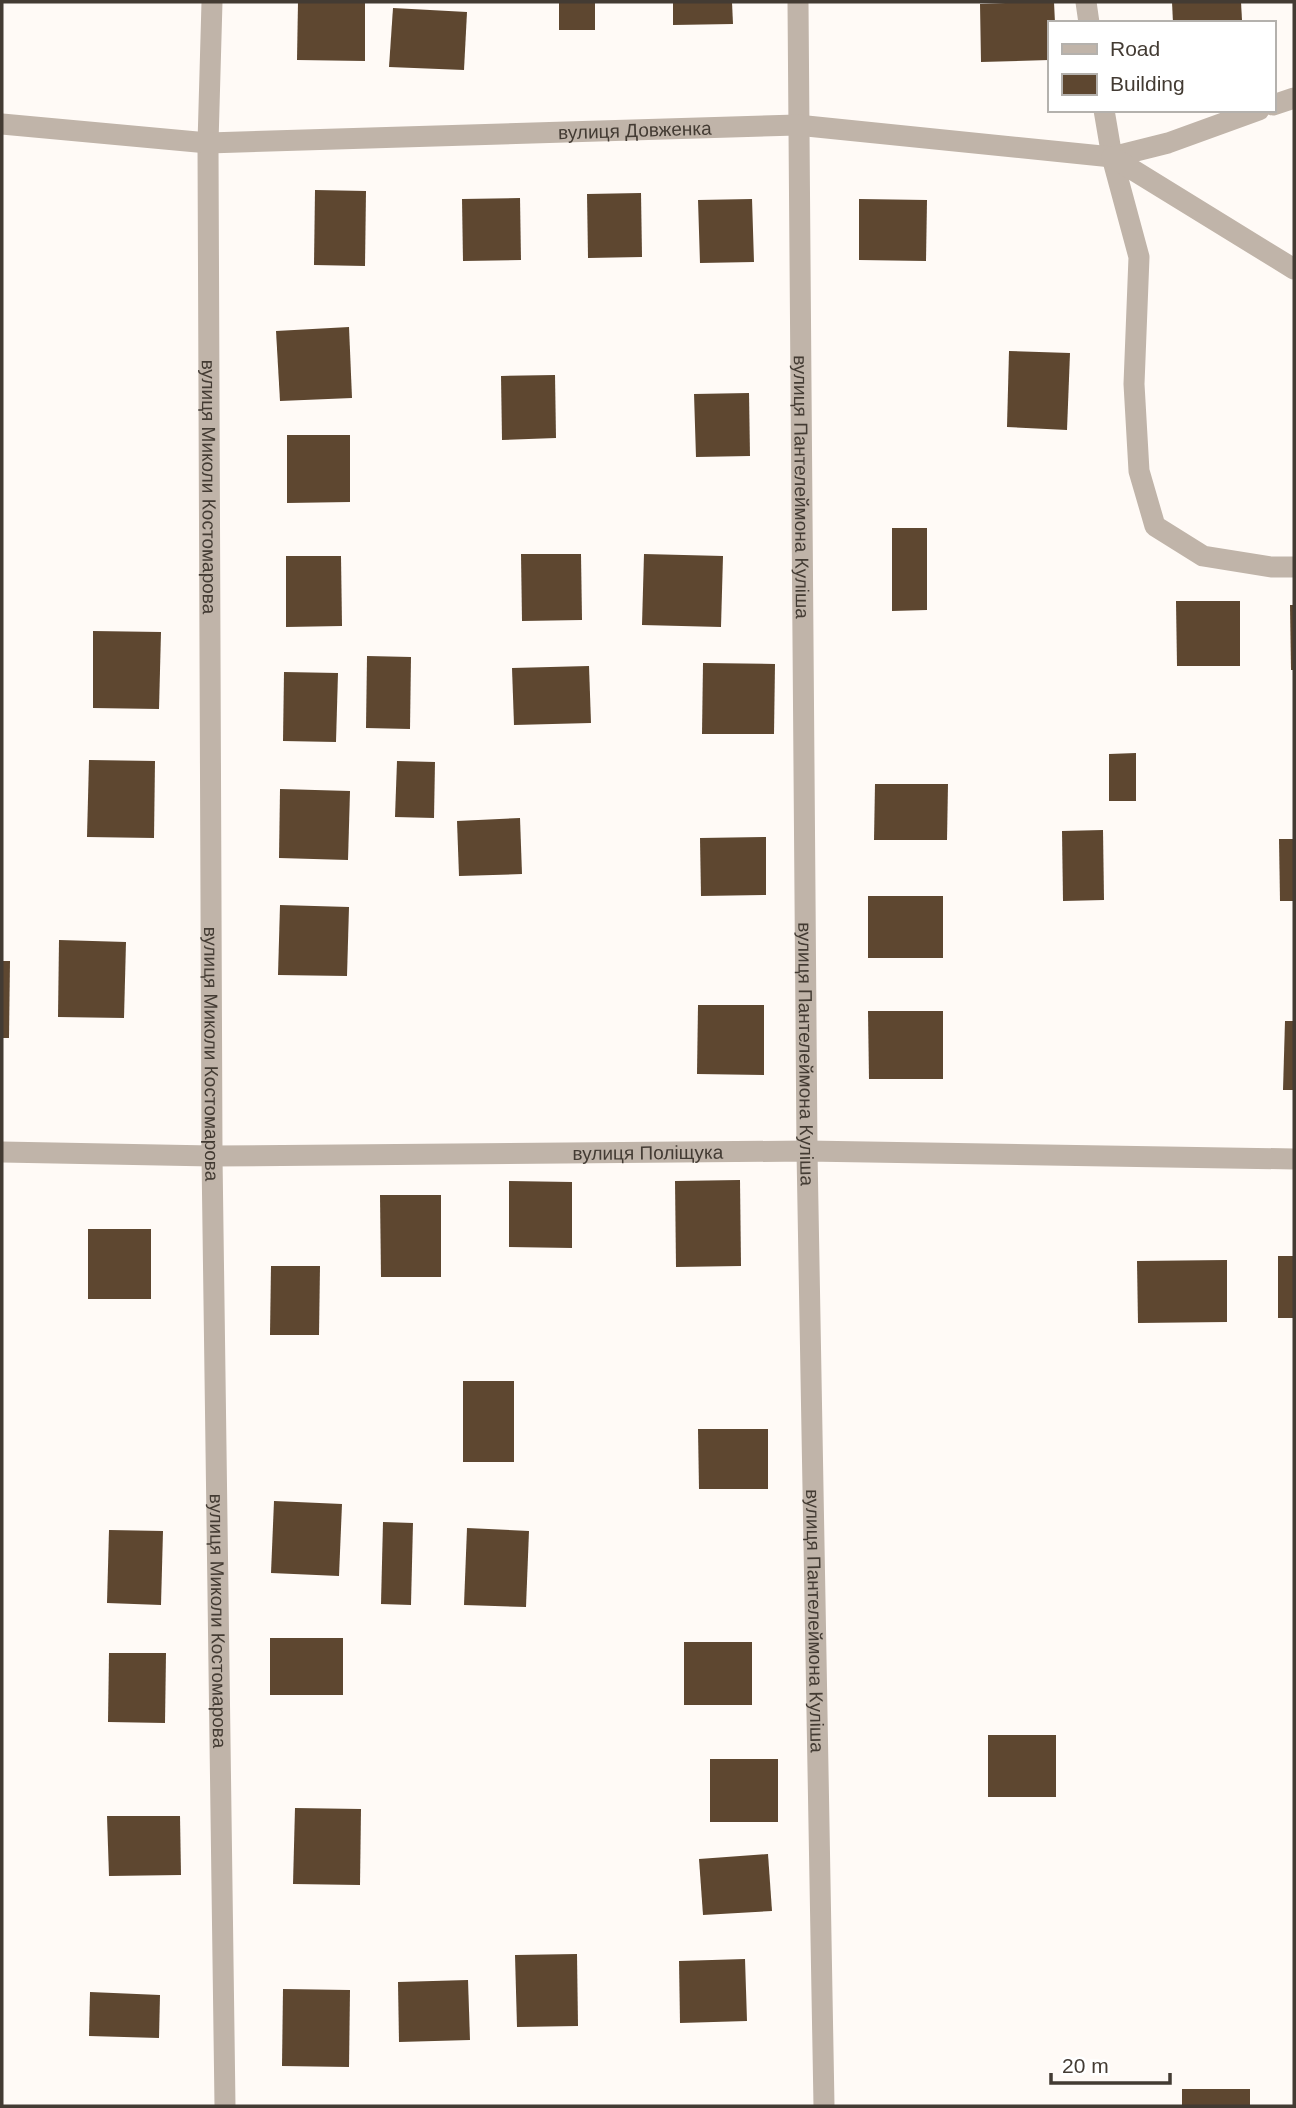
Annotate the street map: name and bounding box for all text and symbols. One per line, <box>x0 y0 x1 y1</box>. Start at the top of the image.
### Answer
legend <box>1048 21 1275 112</box>
text: Road <box>1110 37 1160 60</box>
text: Building <box>1110 72 1185 95</box>
street label: вулиця Довженка <box>558 117 712 143</box>
street label: вулиця Пантелеймона Куліша <box>790 355 813 619</box>
street label: вулиця Миколи Костомарова <box>198 360 220 615</box>
street label: вулиця Пантелеймона Куліша <box>795 922 818 1186</box>
street label: вулиця Миколи Костомарова <box>201 927 223 1182</box>
street label: вулиця Поліщука <box>572 1141 724 1163</box>
street label: вулиця Пантелеймона Куліша <box>803 1489 828 1753</box>
street label: вулиця Миколи Костомарова <box>206 1493 231 1749</box>
scale bar <box>1051 2042 1170 2086</box>
text: 20 m <box>1062 2054 1109 2077</box>

